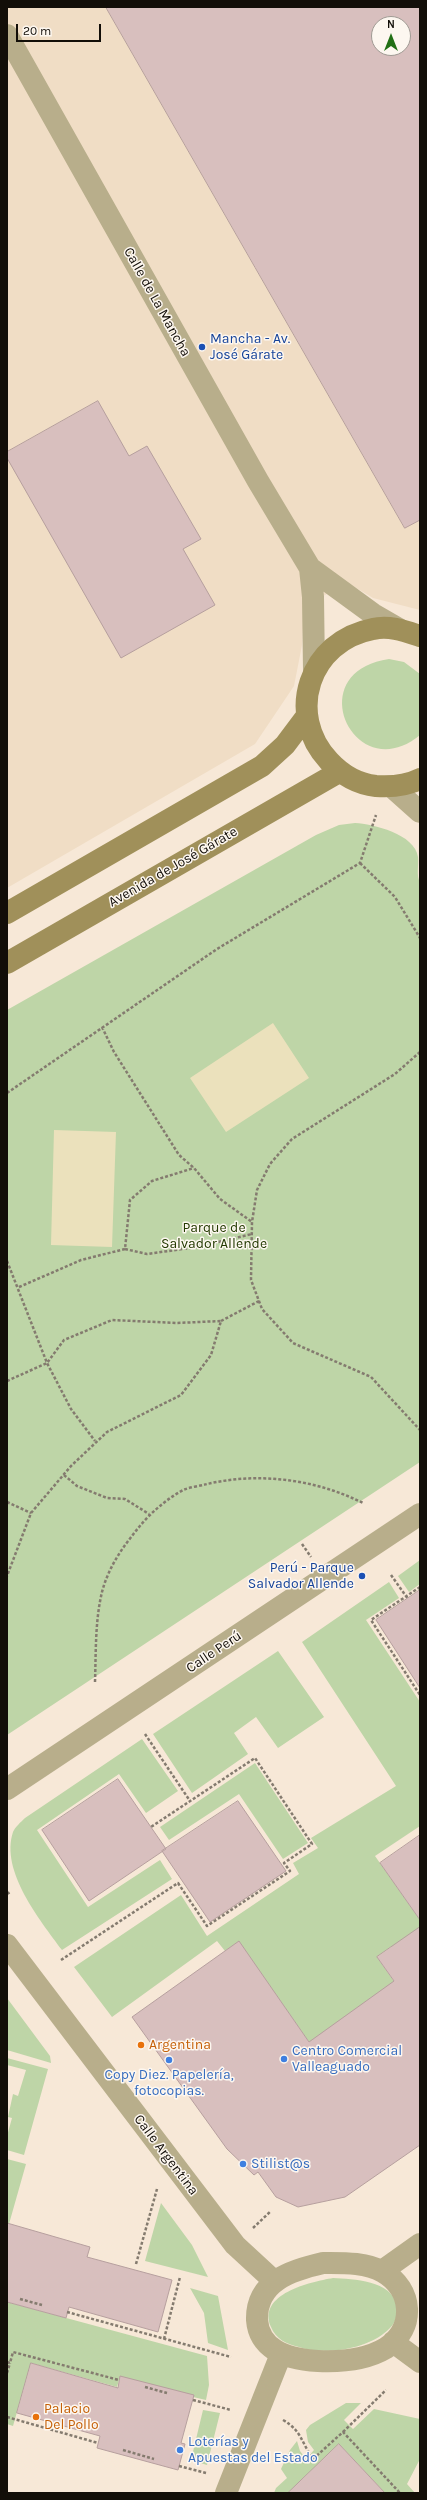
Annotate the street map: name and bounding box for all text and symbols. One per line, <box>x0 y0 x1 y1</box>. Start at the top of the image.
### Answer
scale bar <box>18 16 103 42</box>
north arrow <box>371 16 411 56</box>
text: N <box>387 18 395 31</box>
text: 20 m <box>23 24 51 38</box>
street label: Calle de La Mancha <box>120 244 194 360</box>
place label: Mancha - Av. José Gárate <box>210 331 290 364</box>
marker: Mancha - Av. José Gárate <box>197 342 207 352</box>
street label: Avenida de José Gárate <box>106 823 240 911</box>
park label: Parque de Salvador Allende <box>161 1220 267 1252</box>
place label: Perú - Parque Salvador Allende <box>248 1560 354 1592</box>
marker: Perú - Parque Salvador Allende <box>357 1571 367 1581</box>
street label: Calle Perú <box>183 1627 245 1677</box>
place label: Argentina <box>149 2037 211 2053</box>
marker: Argentina <box>136 2040 146 2050</box>
place label: Centro Comercial Valleaguado <box>292 2043 402 2076</box>
marker: Centro Comercial Valleaguado <box>279 2054 289 2064</box>
marker: Copy Diez. Papelería, fotocopias. <box>164 2055 174 2065</box>
place label: Copy Diez. Papelería, fotocopias. <box>104 2067 234 2100</box>
street label: Calle Argentina <box>130 2111 202 2199</box>
place label: Stilist@s <box>251 2156 310 2172</box>
marker: Stilist@s <box>238 2159 248 2169</box>
place label: Palacio Del Pollo <box>44 2401 99 2434</box>
marker: Palacio Del Pollo <box>31 2412 41 2422</box>
place label: Loterías y Apuestas del Estado <box>188 2434 318 2466</box>
marker: Loterías y Apuestas del Estado <box>175 2445 185 2455</box>

